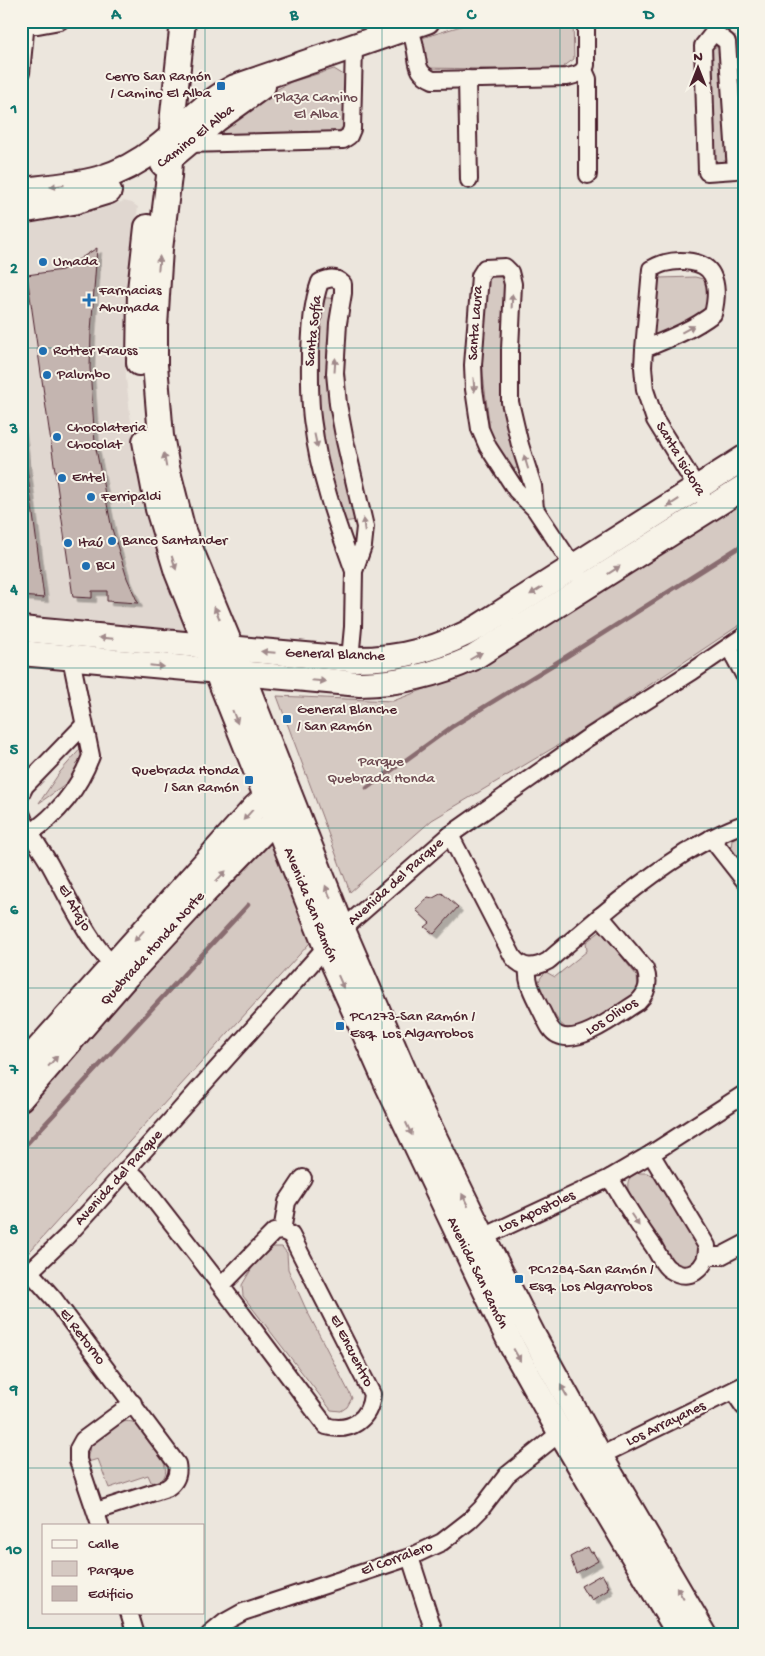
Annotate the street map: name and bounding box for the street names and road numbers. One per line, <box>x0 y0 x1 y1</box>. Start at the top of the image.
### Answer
street label: Camino El Alba <box>154 101 239 173</box>
street label: Santa Laura <box>464 284 488 361</box>
street label: Santa Sofía <box>301 294 327 367</box>
street label: Santa Isidora <box>651 419 709 500</box>
street label: General Blanche <box>285 644 385 666</box>
street label: Avenida del Parque <box>344 834 448 930</box>
street label: Avenida San Ramón <box>279 845 341 965</box>
street label: El Atajo <box>53 881 95 935</box>
street label: Quebrada Honda Norte <box>97 888 209 1010</box>
street label: Los Olivos <box>583 994 642 1040</box>
street label: Avenida del Parque <box>71 1126 167 1230</box>
street label: Los Apostoles <box>496 1186 579 1238</box>
street label: Avenida San Ramón <box>442 1214 512 1332</box>
street label: El Retorno <box>55 1305 109 1369</box>
street label: El Encuentro <box>325 1312 377 1390</box>
street label: Los Arrayanes <box>623 1397 709 1451</box>
street label: El Corralero <box>359 1538 436 1580</box>

